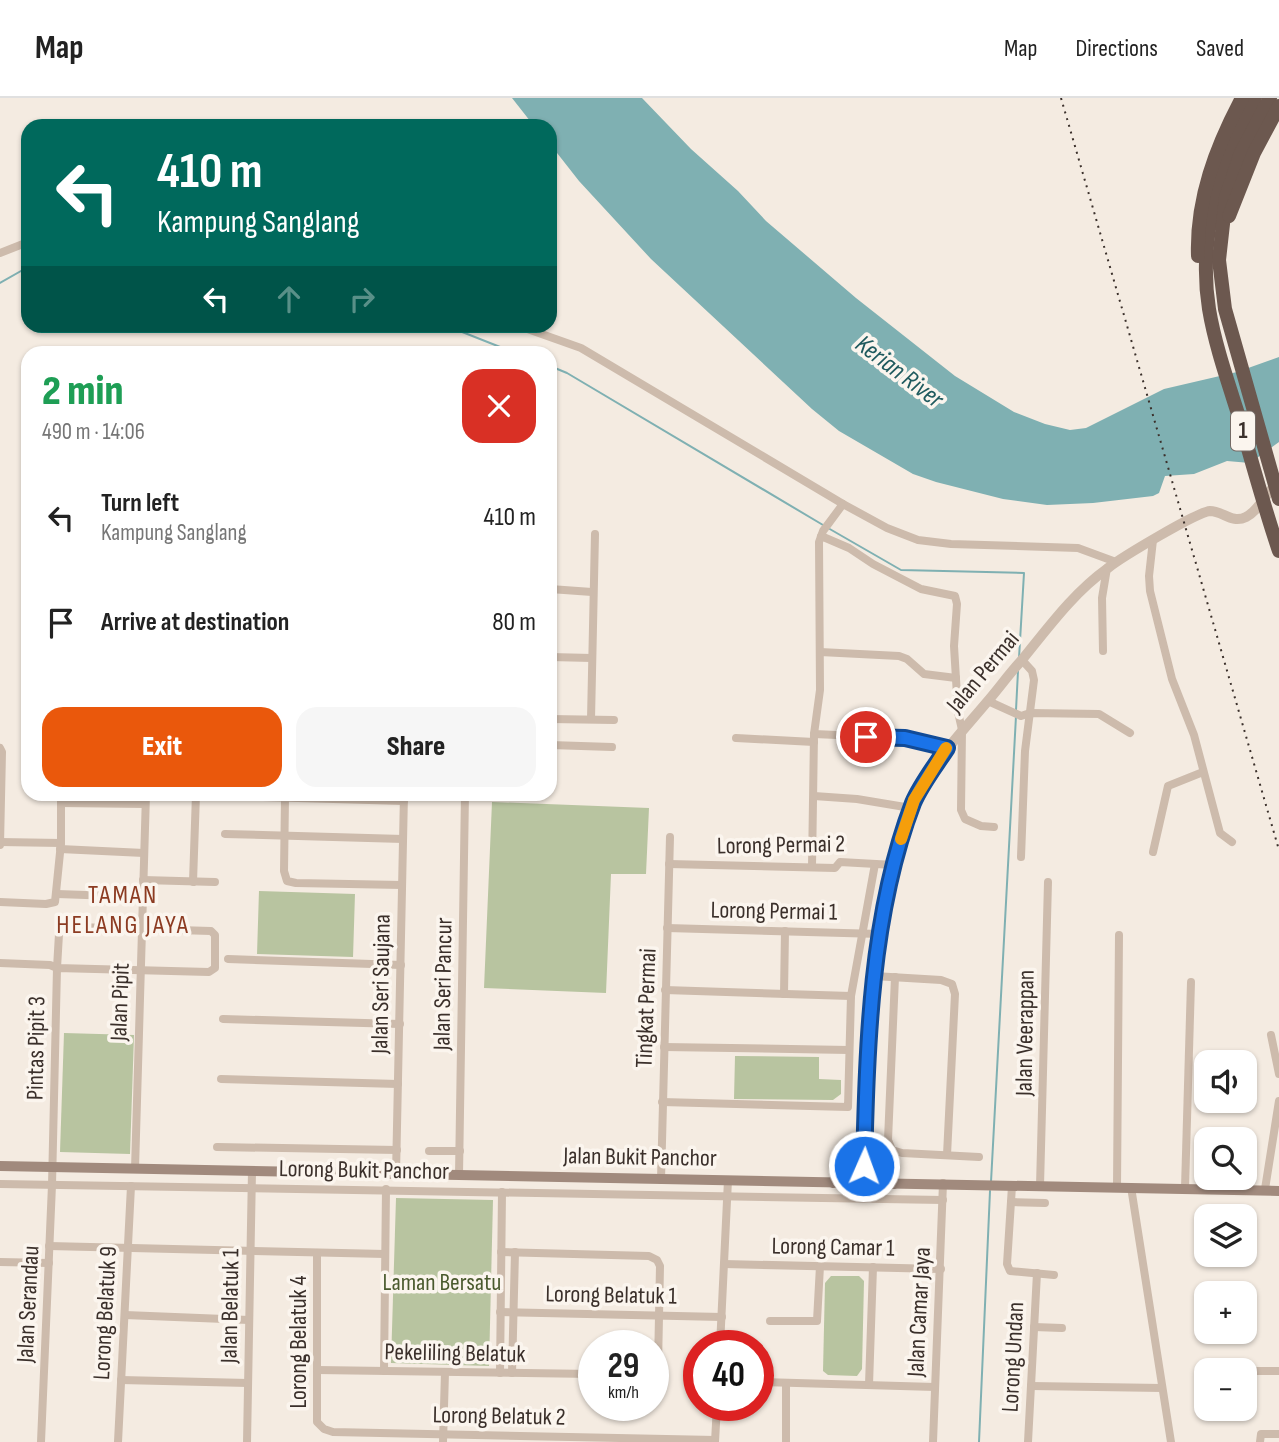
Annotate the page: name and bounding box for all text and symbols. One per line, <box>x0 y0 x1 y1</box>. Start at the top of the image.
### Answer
text: Map <box>35 28 84 68</box>
text: Map <box>1004 34 1037 63</box>
text: Directions <box>1075 34 1158 63</box>
text: Saved <box>1196 34 1244 63</box>
text: 410 m <box>157 143 263 202</box>
icon: left <box>42 147 133 238</box>
text: Kampung Sanglang <box>157 203 360 242</box>
icon: left <box>197 280 235 318</box>
icon: ahead <box>270 280 308 318</box>
icon: right <box>343 280 381 318</box>
water label: Kerian River <box>849 329 951 416</box>
text: 2 min <box>42 366 123 417</box>
button: close <box>462 369 536 443</box>
road number: 1 <box>1231 412 1255 450</box>
text: 490 m · 14:06 <box>42 418 145 446</box>
text: Turn left <box>101 488 179 519</box>
icon: left <box>42 499 80 537</box>
text: 410 m <box>484 502 536 533</box>
text: Kampung Sanglang <box>101 519 247 547</box>
icon: arrive <box>42 604 80 642</box>
text: Arrive at destination <box>101 607 289 638</box>
text: 80 m <box>492 607 536 638</box>
street label: Jalan Permai <box>940 625 1026 720</box>
button: Exit <box>42 707 282 787</box>
button: Share <box>296 707 536 787</box>
pin <box>836 707 896 767</box>
icon: arrive <box>847 718 885 756</box>
street label: Lorong Permai 2 <box>717 829 845 861</box>
district label: TAMAN HELANG JAYA <box>56 880 190 941</box>
street label: Lorong Permai 1 <box>710 895 838 927</box>
street label: Jalan Seri Saujana <box>365 914 397 1055</box>
street label: Jalan Seri Pancur <box>427 917 459 1052</box>
street label: Tingkat Permai <box>629 948 663 1068</box>
street label: Jalan Pipit <box>104 962 136 1043</box>
street label: Jalan Veerappan <box>1009 970 1041 1097</box>
street label: Pintas Pipit 3 <box>21 996 51 1100</box>
map controls <box>1194 1050 1257 1421</box>
button: sound <box>1194 1050 1257 1113</box>
button: search <box>1194 1127 1257 1190</box>
position arrow <box>827 1129 901 1203</box>
street label: Jalan Bukit Panchor <box>562 1141 717 1173</box>
street label: Lorong Bukit Panchor <box>279 1154 449 1186</box>
button: layers <box>1194 1204 1257 1267</box>
street label: Lorong Camar 1 <box>771 1231 895 1263</box>
street label: Jalan Serandau <box>10 1245 46 1364</box>
street label: Lorong Belatuk 9 <box>87 1245 123 1381</box>
street label: Jalan Camar Jaya <box>901 1246 937 1379</box>
street label: Jalan Belatuk 1 <box>214 1248 246 1365</box>
park label: Laman Bersatu <box>383 1268 501 1297</box>
street label: Lorong Belatuk 4 <box>284 1275 313 1409</box>
street label: Lorong Belatuk 1 <box>545 1279 678 1311</box>
button: + <box>1194 1281 1257 1344</box>
street label: Lorong Undan <box>996 1301 1030 1413</box>
speed limit sign: 40 <box>683 1330 774 1421</box>
street label: Pekeliling Belatuk <box>384 1337 526 1369</box>
text: 29 <box>608 1345 639 1388</box>
button: − <box>1194 1358 1257 1421</box>
text: km/h <box>608 1382 639 1403</box>
street label: Lorong Belatuk 2 <box>432 1400 566 1432</box>

